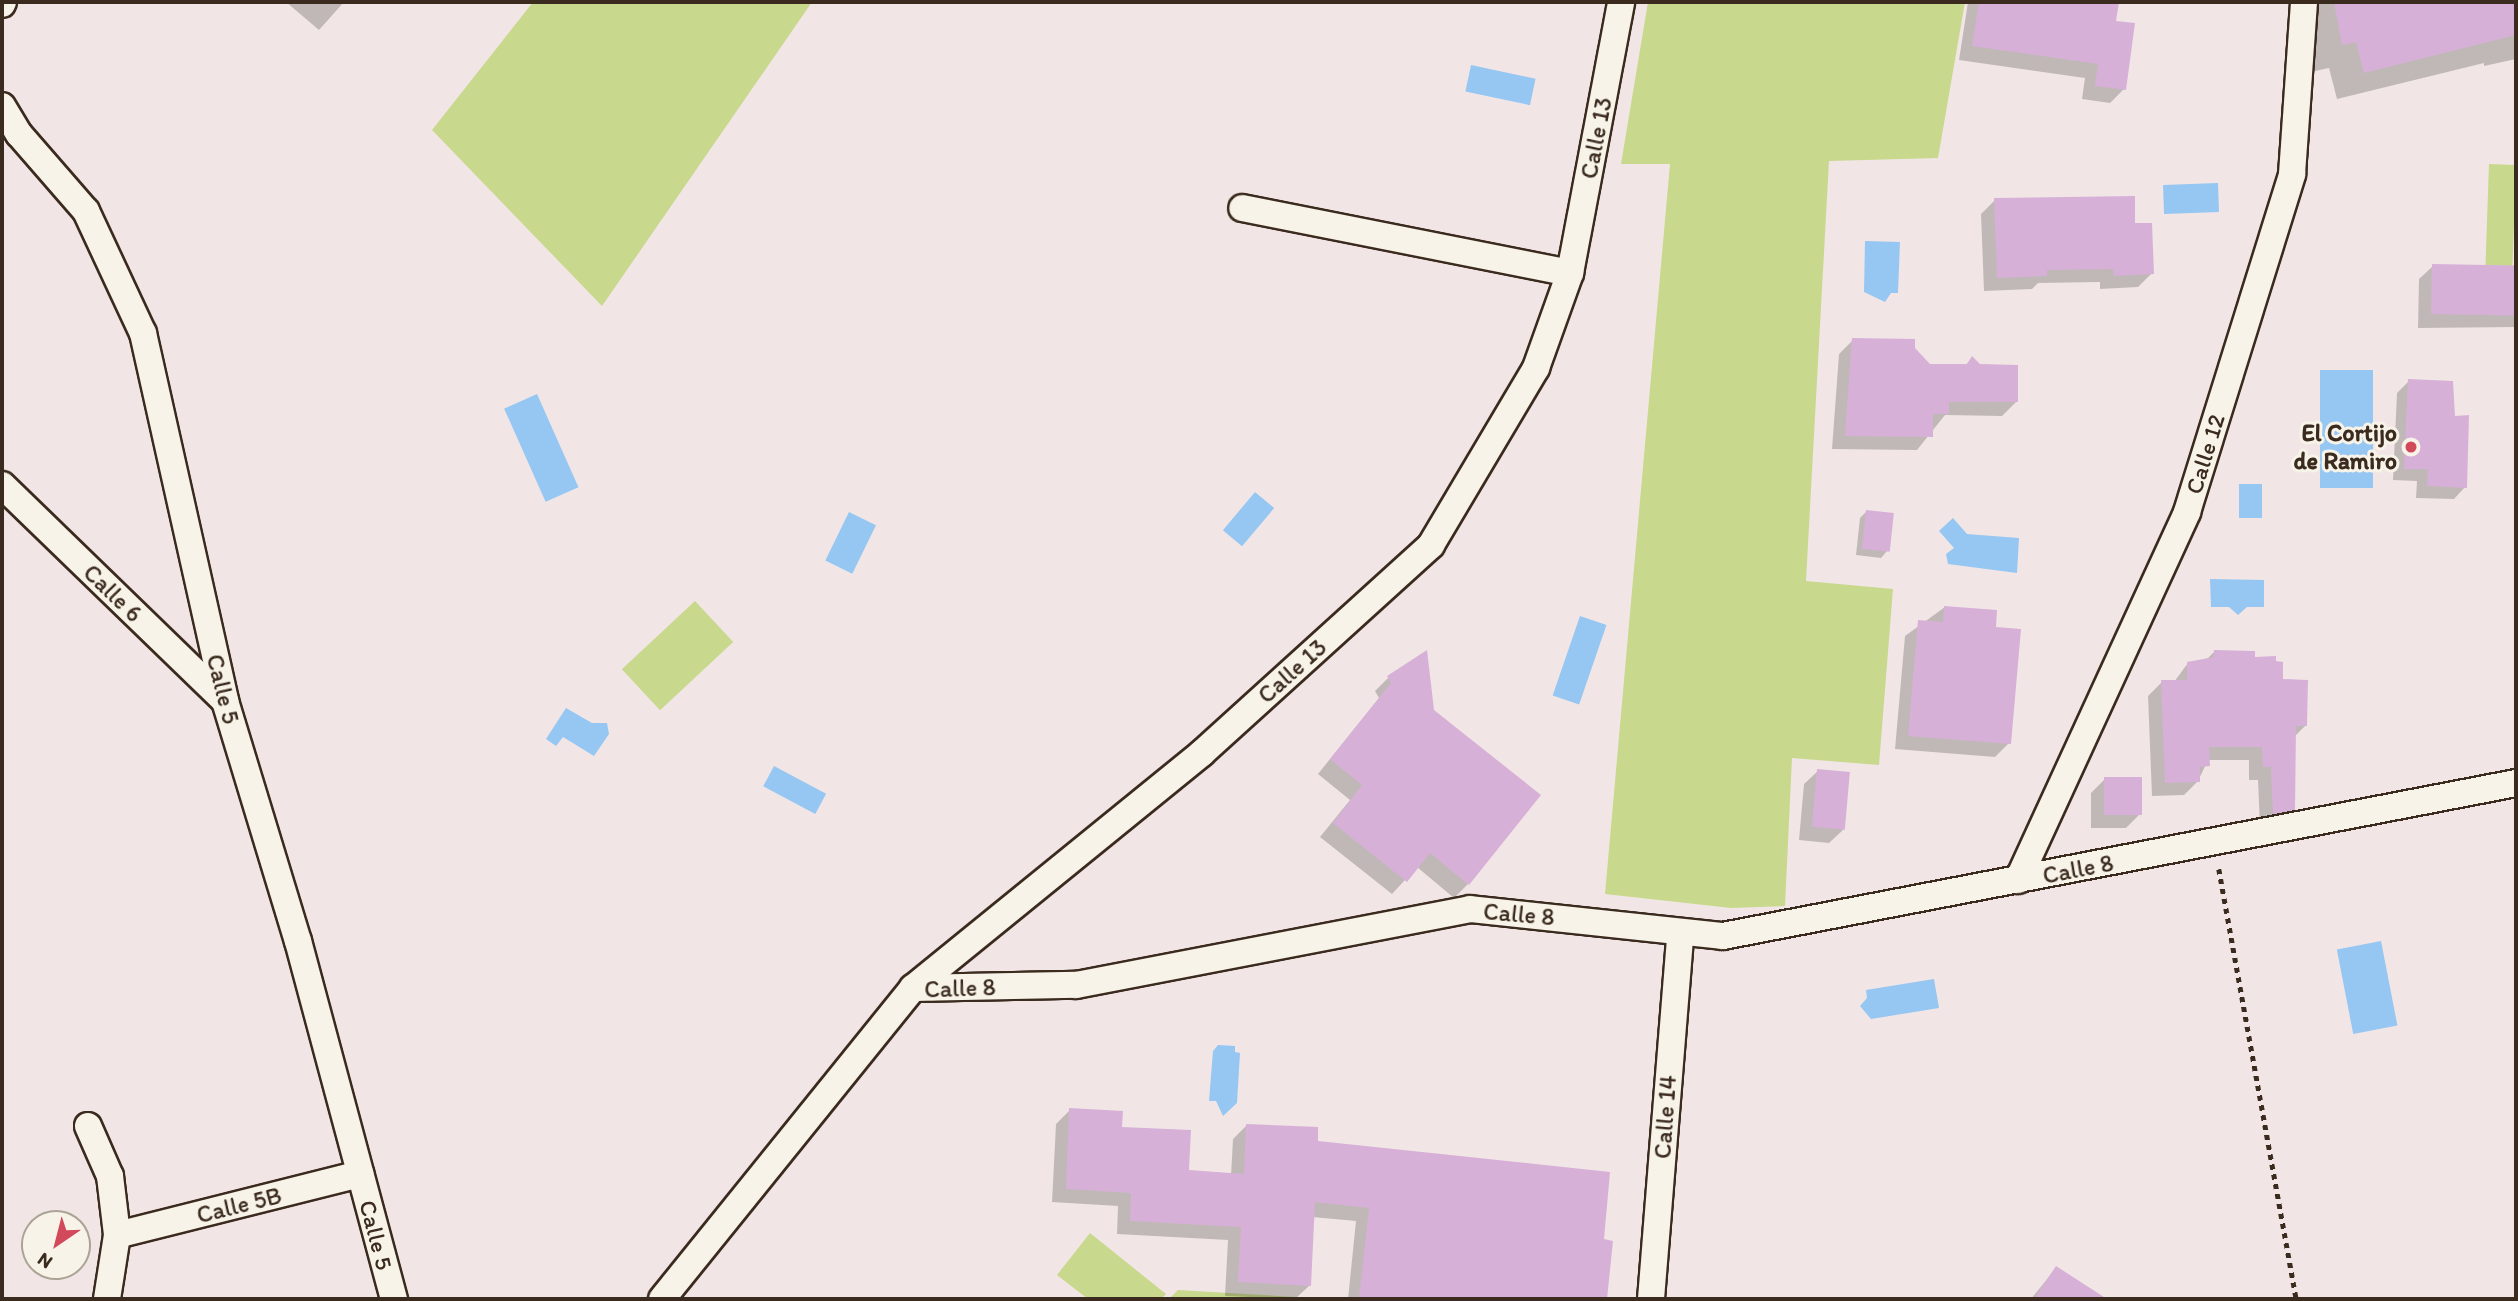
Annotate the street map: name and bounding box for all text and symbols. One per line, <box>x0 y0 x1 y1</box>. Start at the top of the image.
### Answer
street label: Calle 13 <box>1574 95 1618 181</box>
street label: Calle 12 <box>2179 411 2231 497</box>
place label: El Cortijo de Ramiro <box>2292 419 2397 475</box>
marker: El Cortijo de Ramiro <box>2403 439 2419 455</box>
street label: Calle 6 <box>77 558 149 628</box>
street label: Calle 13 <box>1252 633 1332 709</box>
street label: Calle 5 <box>200 651 246 727</box>
street label: Calle 8 <box>2040 848 2116 890</box>
street label: Calle 8 <box>1482 897 1556 931</box>
street label: Calle 8 <box>924 972 996 1004</box>
street label: Calle 14 <box>1648 1074 1682 1160</box>
street label: Calle 5B <box>194 1181 284 1229</box>
street label: Calle 5 <box>353 1197 399 1273</box>
north arrow <box>21 1210 91 1280</box>
text: N <box>33 1248 57 1274</box>

